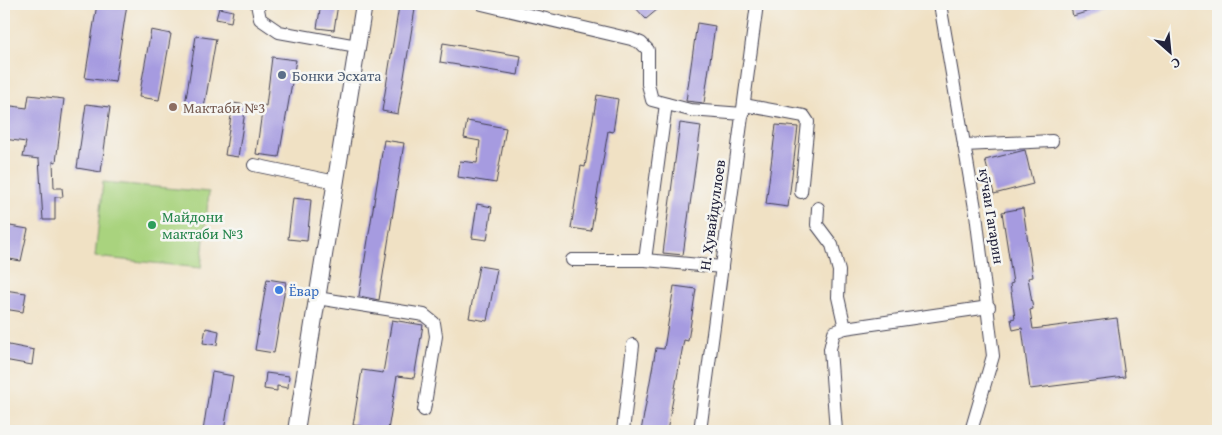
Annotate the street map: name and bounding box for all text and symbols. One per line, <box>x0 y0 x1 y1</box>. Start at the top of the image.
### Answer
north arrow <box>1144 28 1194 78</box>
text: С <box>1168 53 1184 74</box>
place label: Бонки Эсхата <box>292 65 382 86</box>
marker: Бонки Эсхата <box>276 69 288 81</box>
place label: Мактаби №3 <box>183 97 265 118</box>
marker: Мактаби №3 <box>167 101 179 113</box>
street label: Н. Ҳувайдуллоев <box>694 158 730 272</box>
street label: кӯчаи Гагарин <box>974 167 1010 266</box>
place label: Майдони мактаби №3 <box>162 206 243 244</box>
marker: Майдони мактаби №3 <box>146 219 158 231</box>
place label: Ёвар <box>289 280 319 301</box>
marker: Ёвар <box>273 284 285 296</box>

